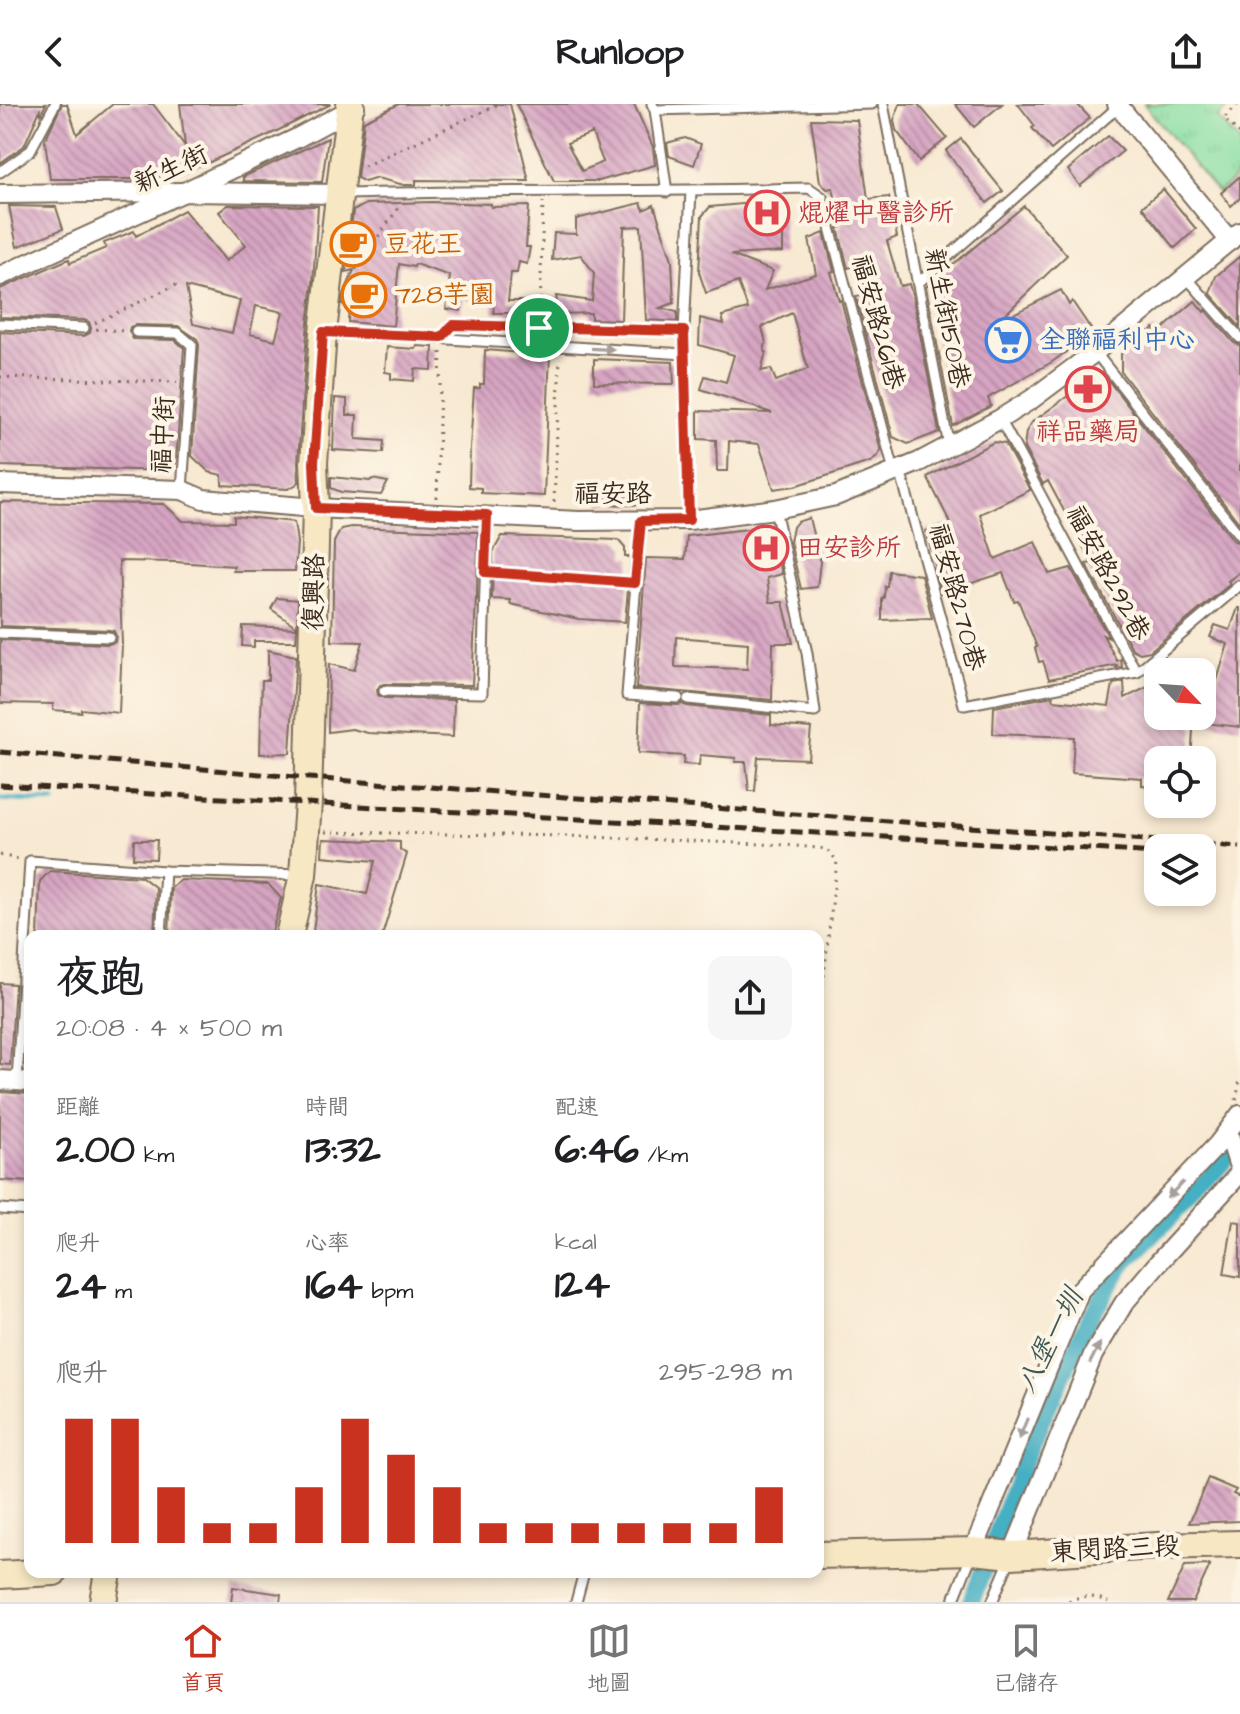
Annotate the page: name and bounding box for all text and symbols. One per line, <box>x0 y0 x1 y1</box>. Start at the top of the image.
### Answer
text: Runloop <box>556 27 684 78</box>
icon: back <box>32 30 76 74</box>
icon: share <box>1164 30 1208 74</box>
street label: 新生街 <box>128 136 214 202</box>
hospital icon: 焜燿中醫診所 <box>743 189 791 237</box>
place label: 焜燿中醫診所 <box>798 195 954 231</box>
cafe icon: 豆花王 <box>329 220 377 268</box>
place label: 豆花王 <box>384 226 462 262</box>
street label: 新生街150巷 <box>916 245 978 391</box>
street label: 福安路261巷 <box>843 250 913 394</box>
cafe icon: 728芋園 <box>340 271 388 319</box>
place label: 728芋園 <box>395 277 495 313</box>
pin <box>505 294 573 362</box>
icon: arrive <box>517 306 561 350</box>
supermarket icon: 全聯福利中心 <box>984 316 1032 364</box>
place label: 全聯福利中心 <box>1039 322 1195 358</box>
one-way arrow <box>591 342 616 355</box>
pharmacy icon: 祥品藥局 <box>1064 365 1112 413</box>
street label: 福中街 <box>143 395 183 475</box>
place label: 祥品藥局 <box>1036 414 1140 450</box>
street label: 福安路 <box>574 476 652 512</box>
street label: 福安路292巷 <box>1057 499 1159 647</box>
street label: 福安路270巷 <box>920 519 994 675</box>
hospital icon: 田安診所 <box>742 524 790 572</box>
place label: 田安診所 <box>797 530 901 566</box>
street label: 復興路 <box>295 553 333 631</box>
north arrow <box>1144 658 1216 730</box>
map controls <box>1144 658 1216 906</box>
button: locate <box>1144 746 1216 818</box>
button: layers <box>1144 834 1216 906</box>
text: 夜跑 <box>56 949 144 1010</box>
button: share <box>708 956 792 1040</box>
text: 20:08 · 4 × 500 m <box>56 1010 282 1046</box>
text: 距離 <box>56 1092 100 1123</box>
text: 時間 <box>305 1092 349 1123</box>
text: 配速 <box>555 1092 599 1123</box>
text: 2.00 <box>56 1123 135 1178</box>
text: 13:32 <box>305 1123 381 1178</box>
text: 6:46 <box>555 1123 639 1178</box>
text: km <box>135 1140 174 1171</box>
text: /km <box>639 1140 688 1171</box>
one-way arrow <box>1166 1180 1185 1199</box>
text: kcal <box>555 1227 597 1258</box>
text: 爬升 <box>56 1228 100 1259</box>
text: 心率 <box>305 1228 349 1259</box>
text: 124 <box>555 1258 610 1313</box>
text: 24 <box>56 1259 106 1314</box>
text: 164 <box>305 1259 363 1314</box>
text: m <box>106 1276 132 1307</box>
text: bpm <box>363 1276 413 1307</box>
water label: 八堡一圳 <box>1007 1280 1094 1400</box>
one-way arrow <box>1088 1342 1101 1365</box>
text: 295–298 m <box>659 1354 792 1390</box>
text: 爬升 <box>56 1355 108 1391</box>
one-way arrow <box>1016 1417 1029 1441</box>
street label: 東閔路三段 <box>1049 1528 1181 1570</box>
tab: 首頁 <box>181 1619 225 1699</box>
tab: 地圖 <box>587 1619 631 1699</box>
tab: 已儲存 <box>993 1619 1059 1699</box>

